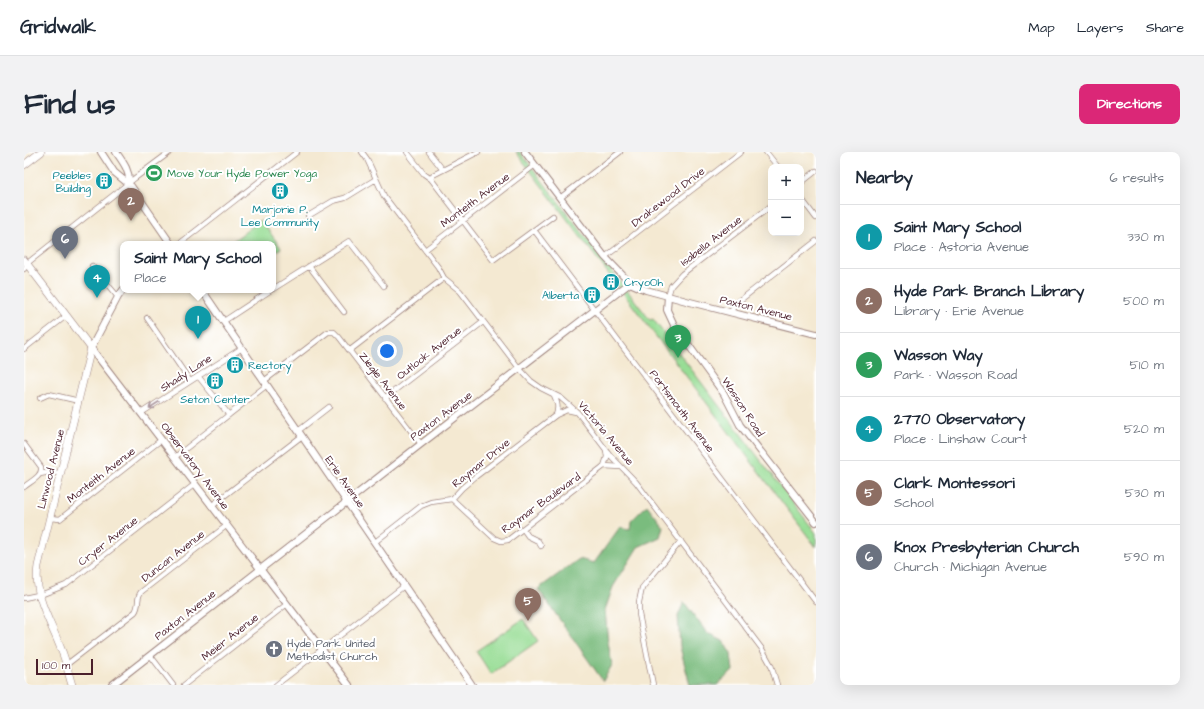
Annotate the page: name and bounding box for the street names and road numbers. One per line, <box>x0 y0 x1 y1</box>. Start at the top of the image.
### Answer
street label: Drakewood Drive <box>628 164 708 230</box>
street label: Monteith Avenue <box>437 169 513 231</box>
street label: Isabella Avenue <box>677 212 745 270</box>
street label: Paxton Avenue <box>718 292 794 324</box>
street label: Outlook Avenue <box>393 323 465 383</box>
street label: Ziegle Avenue <box>355 349 410 414</box>
street label: Shady Lane <box>157 351 215 396</box>
street label: Portsmouth Avenue <box>646 367 718 455</box>
street label: Wasson Road <box>718 374 768 440</box>
street label: Paxton Avenue <box>407 388 475 444</box>
street label: Victoria Avenue <box>575 398 637 468</box>
street label: Observatory Avenue <box>157 419 233 513</box>
street label: Linwood Avenue <box>34 427 68 511</box>
street label: Raymar Drive <box>449 435 514 492</box>
street label: Monteith Avenue <box>64 444 138 506</box>
street label: Erie Avenue <box>322 453 368 511</box>
street label: Raymar Boulevard <box>498 469 584 538</box>
street label: Cryer Avenue <box>75 513 142 570</box>
street label: Duncan Avenue <box>138 527 208 585</box>
street label: Paxton Avenue <box>151 586 219 644</box>
street label: Meier Avenue <box>198 610 262 664</box>

